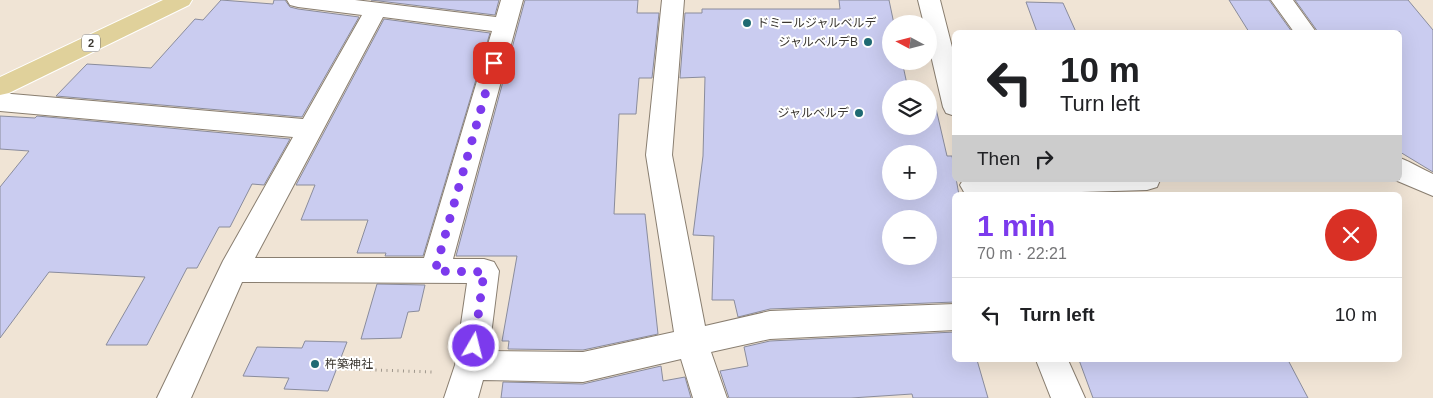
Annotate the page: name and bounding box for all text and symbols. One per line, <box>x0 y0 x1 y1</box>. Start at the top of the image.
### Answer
north arrow <box>882 15 938 70</box>
map controls <box>882 15 937 265</box>
place label: ドミールジャルベルデ <box>757 16 876 30</box>
marker: ドミールジャルベルデ <box>741 17 753 29</box>
road number: 2 <box>82 34 100 52</box>
place label: ジャルベルデB <box>779 35 858 49</box>
marker: ジャルベルデB <box>862 36 874 48</box>
pin <box>473 42 515 84</box>
icon: arrive <box>480 49 508 77</box>
icon: left <box>977 50 1042 115</box>
text: 10 m <box>1060 50 1140 89</box>
button: layers <box>882 80 937 135</box>
text: Turn left <box>1060 91 1140 116</box>
place label: ジャルベルデ <box>778 106 849 120</box>
marker: ジャルベルデ <box>853 107 865 119</box>
button: + <box>882 145 937 200</box>
icon: right <box>1030 145 1058 173</box>
text: Then <box>977 148 1020 169</box>
text: 1 min <box>977 209 1055 242</box>
button: close <box>1325 209 1377 261</box>
button: − <box>882 210 937 265</box>
text: 70 m · 22:21 <box>977 245 1067 262</box>
icon: left <box>977 301 1005 329</box>
text: Turn left <box>1020 304 1095 325</box>
text: 10 m <box>1335 304 1377 325</box>
position arrow <box>447 319 499 371</box>
place label: 杵築神社 <box>325 357 373 371</box>
marker: 杵築神社 <box>309 358 321 370</box>

